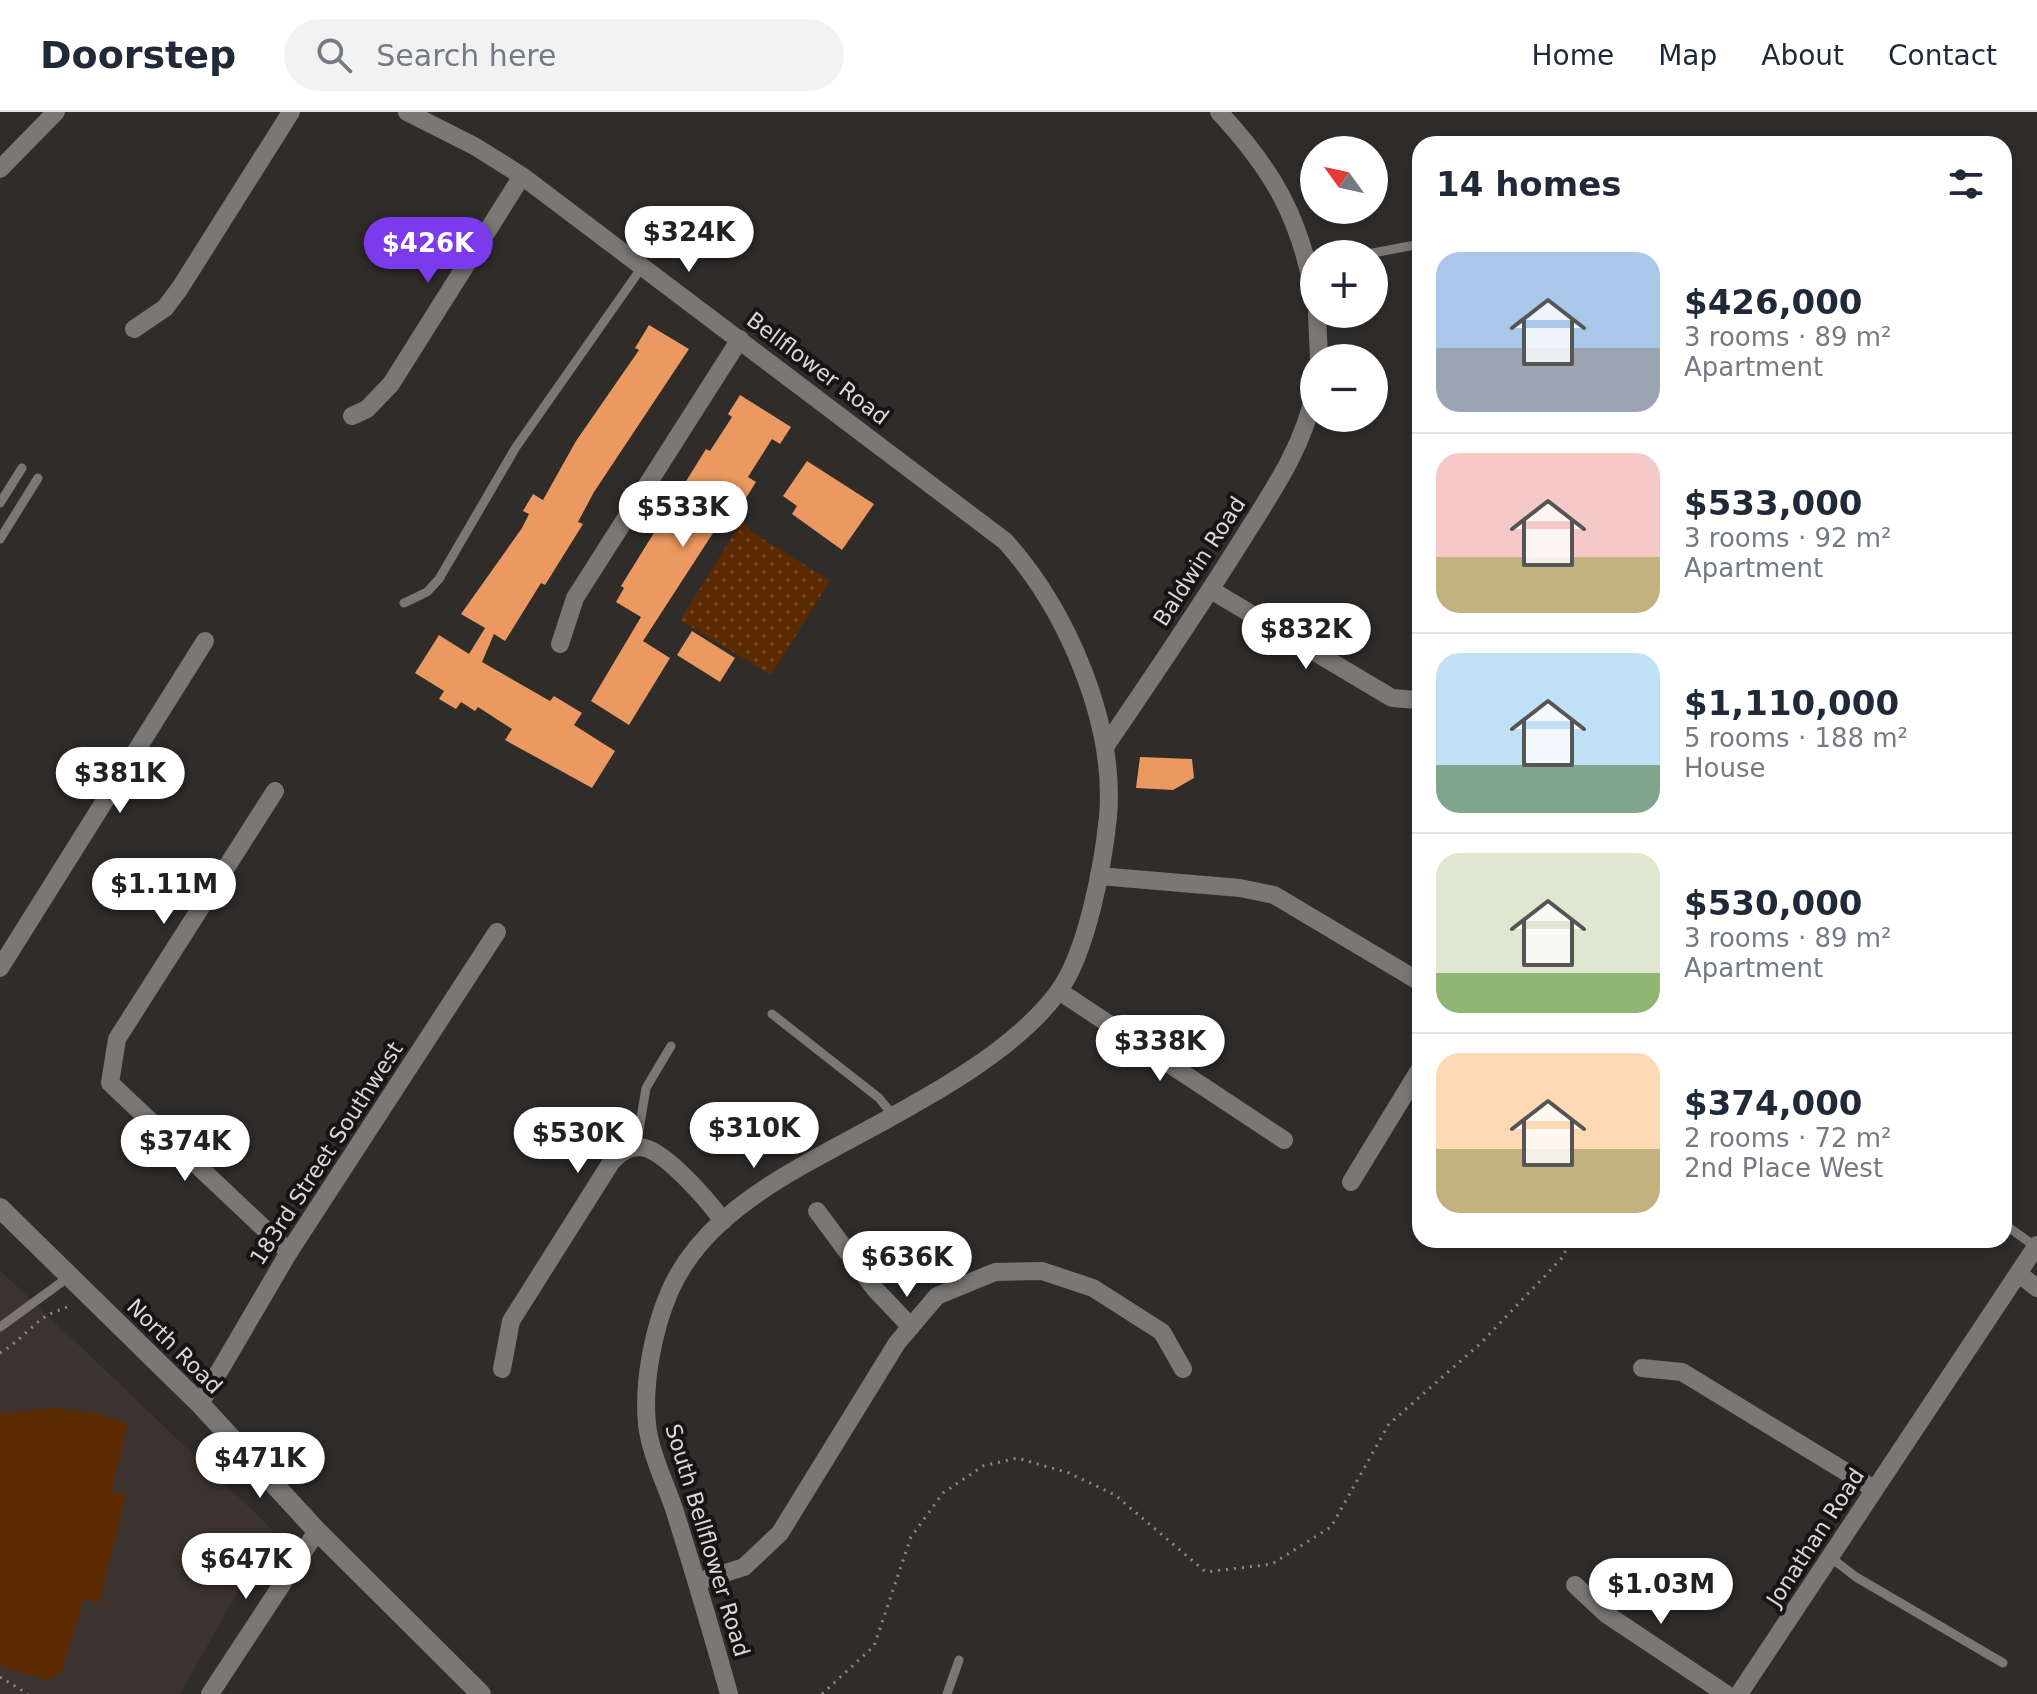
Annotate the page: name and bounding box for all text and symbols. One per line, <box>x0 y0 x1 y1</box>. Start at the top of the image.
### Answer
search box <box>284 19 844 91</box>
text: Doorstep <box>40 33 236 77</box>
icon: search <box>312 33 356 77</box>
text: Search here <box>376 38 556 73</box>
text: Home <box>1531 39 1614 72</box>
text: Map <box>1658 39 1717 72</box>
text: About <box>1761 39 1844 72</box>
text: Contact <box>1888 39 1997 72</box>
north arrow <box>1300 136 1388 224</box>
map controls <box>1300 136 1388 432</box>
icon: filters <box>1944 162 1988 206</box>
text: 14 homes <box>1436 164 1621 204</box>
pin: $324K <box>633 206 745 274</box>
pin: $426K <box>372 217 484 285</box>
text: $324K <box>643 217 735 247</box>
text: $426K <box>382 228 474 258</box>
button: + <box>1300 240 1388 328</box>
text: $426,000 <box>1684 282 1863 322</box>
icon: home <box>1500 284 1596 380</box>
street label: Bellflower Road <box>742 307 893 430</box>
text: 3 rooms · 89 m² <box>1684 322 1892 352</box>
button: − <box>1300 344 1388 432</box>
text: Apartment <box>1684 352 1823 382</box>
pin: $533K <box>627 481 739 549</box>
text: $533,000 <box>1684 483 1863 523</box>
icon: home <box>1500 485 1596 581</box>
text: $533K <box>637 492 729 522</box>
street label: Baldwin Road <box>1148 492 1250 631</box>
text: 3 rooms · 92 m² <box>1684 523 1892 553</box>
text: Apartment <box>1684 553 1823 583</box>
pin: $832K <box>1250 603 1362 671</box>
text: $832K <box>1260 614 1352 644</box>
text: $1,110,000 <box>1684 683 1899 723</box>
icon: home <box>1500 685 1596 781</box>
text: 5 rooms · 188 m² <box>1684 723 1908 753</box>
pin: $381K <box>64 747 176 815</box>
text: House <box>1684 753 1765 783</box>
text: $381K <box>74 758 166 788</box>
pin: $1.11M <box>99 858 229 926</box>
text: $1.11M <box>110 869 218 899</box>
text: $530,000 <box>1684 883 1863 923</box>
icon: home <box>1500 885 1596 981</box>
text: 3 rooms · 89 m² <box>1684 923 1892 953</box>
text: Apartment <box>1684 953 1823 983</box>
pin: $338K <box>1104 1015 1216 1083</box>
text: $338K <box>1114 1026 1206 1056</box>
street label: 183rd Street Southwest <box>245 1037 408 1270</box>
text: $374,000 <box>1684 1083 1863 1123</box>
icon: home <box>1500 1085 1596 1181</box>
pin: $310K <box>698 1102 810 1170</box>
pin: $530K <box>522 1107 634 1175</box>
text: $310K <box>708 1113 800 1143</box>
pin: $374K <box>129 1115 241 1183</box>
text: $530K <box>532 1118 624 1148</box>
text: 2 rooms · 72 m² <box>1684 1123 1892 1153</box>
text: $374K <box>139 1126 231 1156</box>
text: 2nd Place West <box>1684 1153 1883 1183</box>
pin: $636K <box>851 1231 963 1299</box>
text: $636K <box>861 1242 953 1272</box>
street label: North Road <box>122 1294 227 1399</box>
street label: South Bellflower Road <box>660 1421 755 1659</box>
pin: $471K <box>204 1432 316 1500</box>
text: $471K <box>214 1443 306 1473</box>
street label: Jonathan Road <box>1760 1464 1869 1613</box>
pin: $647K <box>190 1533 302 1601</box>
text: $647K <box>200 1544 292 1574</box>
pin: $1.03M <box>1596 1558 1726 1626</box>
text: $1.03M <box>1607 1569 1715 1599</box>

